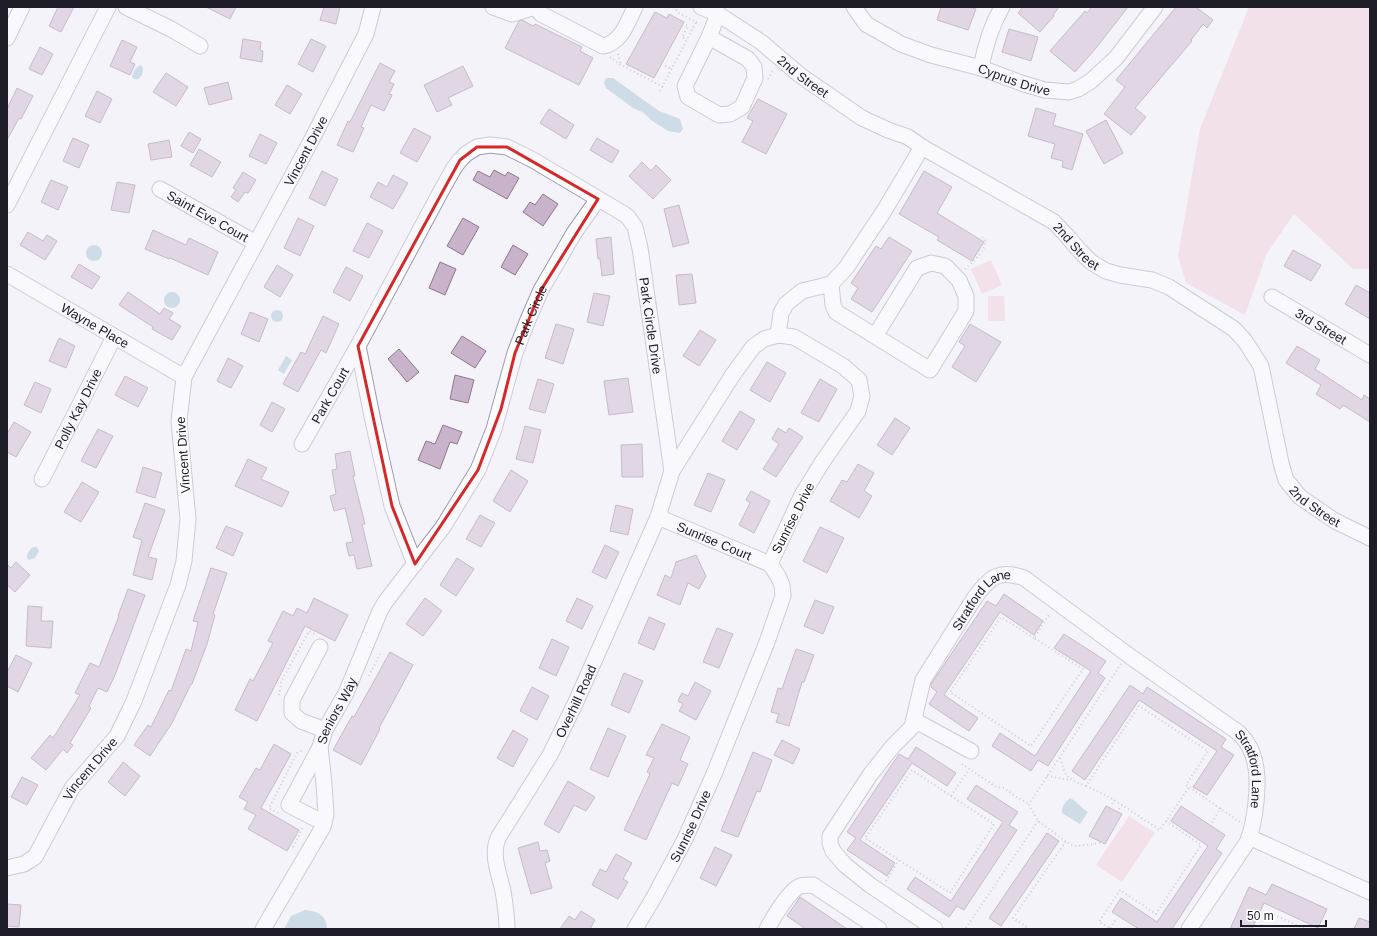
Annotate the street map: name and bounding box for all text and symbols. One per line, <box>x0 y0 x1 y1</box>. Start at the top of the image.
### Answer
street label: 2nd Street <box>775 52 832 100</box>
street label: Cyprus Drive <box>976 60 1051 98</box>
street label: Vincent Drive <box>281 113 330 188</box>
street label: Saint Eve Court <box>165 187 252 245</box>
street label: 2nd Street <box>1050 219 1102 273</box>
street label: Park Circle Drive <box>637 276 665 375</box>
street label: Park Circle <box>511 282 550 347</box>
street label: Wayne Place <box>58 300 132 351</box>
street label: 3rd Street <box>1293 305 1350 347</box>
street label: Park Court <box>308 364 352 426</box>
street label: Polly Kay Drive <box>51 366 104 451</box>
street label: Vincent Drive <box>173 416 193 494</box>
street label: Sunrise Drive <box>769 480 817 556</box>
street label: 2nd Street <box>1286 482 1343 530</box>
street label: Sunrise Court <box>675 518 754 563</box>
street label: Stratford Lane <box>949 567 1011 633</box>
street label: Overhill Road <box>552 662 599 740</box>
street label: Seniors Way <box>314 675 359 746</box>
street label: Stratford Lane <box>1232 726 1265 810</box>
street label: Vincent Drive <box>60 734 120 802</box>
street label: Sunrise Drive <box>667 787 713 865</box>
scale bar <box>1241 902 1326 928</box>
text: 50 m <box>1247 909 1274 923</box>

